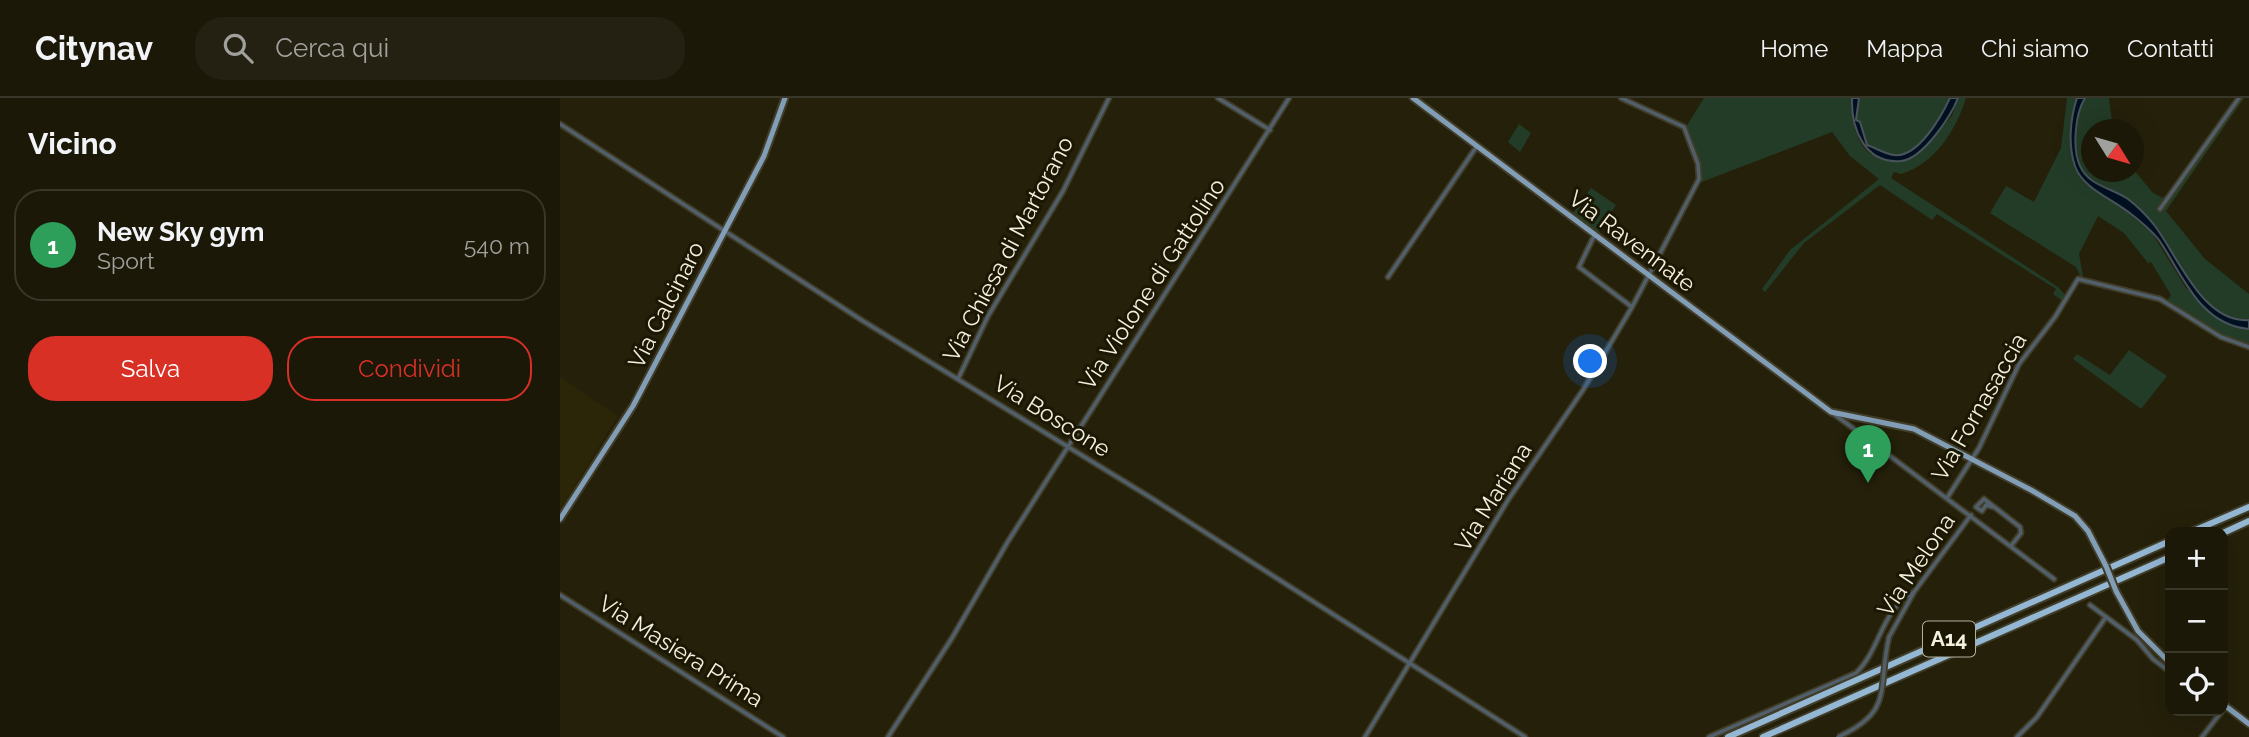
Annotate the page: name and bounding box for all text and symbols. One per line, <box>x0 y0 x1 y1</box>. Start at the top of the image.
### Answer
search box <box>195 17 685 80</box>
text: Citynav <box>35 29 153 68</box>
icon: search <box>219 29 257 67</box>
text: Cerca qui <box>275 33 389 63</box>
text: Home <box>1760 34 1828 63</box>
text: Mappa <box>1866 34 1943 63</box>
text: Chi siamo <box>1981 34 2089 63</box>
text: Contatti <box>2127 34 2214 63</box>
north arrow <box>2081 119 2144 182</box>
text: Vicino <box>28 126 117 161</box>
street label: Via Chiesa di Martorano <box>937 132 1078 366</box>
street label: Via Violone di Gattolino <box>1073 173 1230 395</box>
street label: Via Ravennate <box>1564 184 1701 297</box>
text: New Sky gym <box>97 217 264 247</box>
text: 1 <box>47 232 59 259</box>
text: 540 m <box>464 232 530 259</box>
street label: Via Calcinaro <box>622 237 709 373</box>
text: Sport <box>97 247 155 274</box>
street label: Via Fornasaccia <box>1925 328 2032 485</box>
button: Salva <box>28 336 273 401</box>
button: Condividi <box>287 336 532 401</box>
your location <box>1573 344 1607 378</box>
street label: Via Boscone <box>989 369 1116 462</box>
pin: 1 <box>1845 425 1891 483</box>
street label: Via Mariana <box>1448 437 1537 556</box>
street label: Via Melona <box>1871 508 1960 621</box>
map controls <box>2165 527 2228 716</box>
button: + <box>2165 527 2228 590</box>
street label: Via Masiera Prima <box>594 589 768 712</box>
button: − <box>2165 590 2228 653</box>
road number: A14 <box>1923 622 1975 656</box>
button: locate <box>2165 653 2228 716</box>

